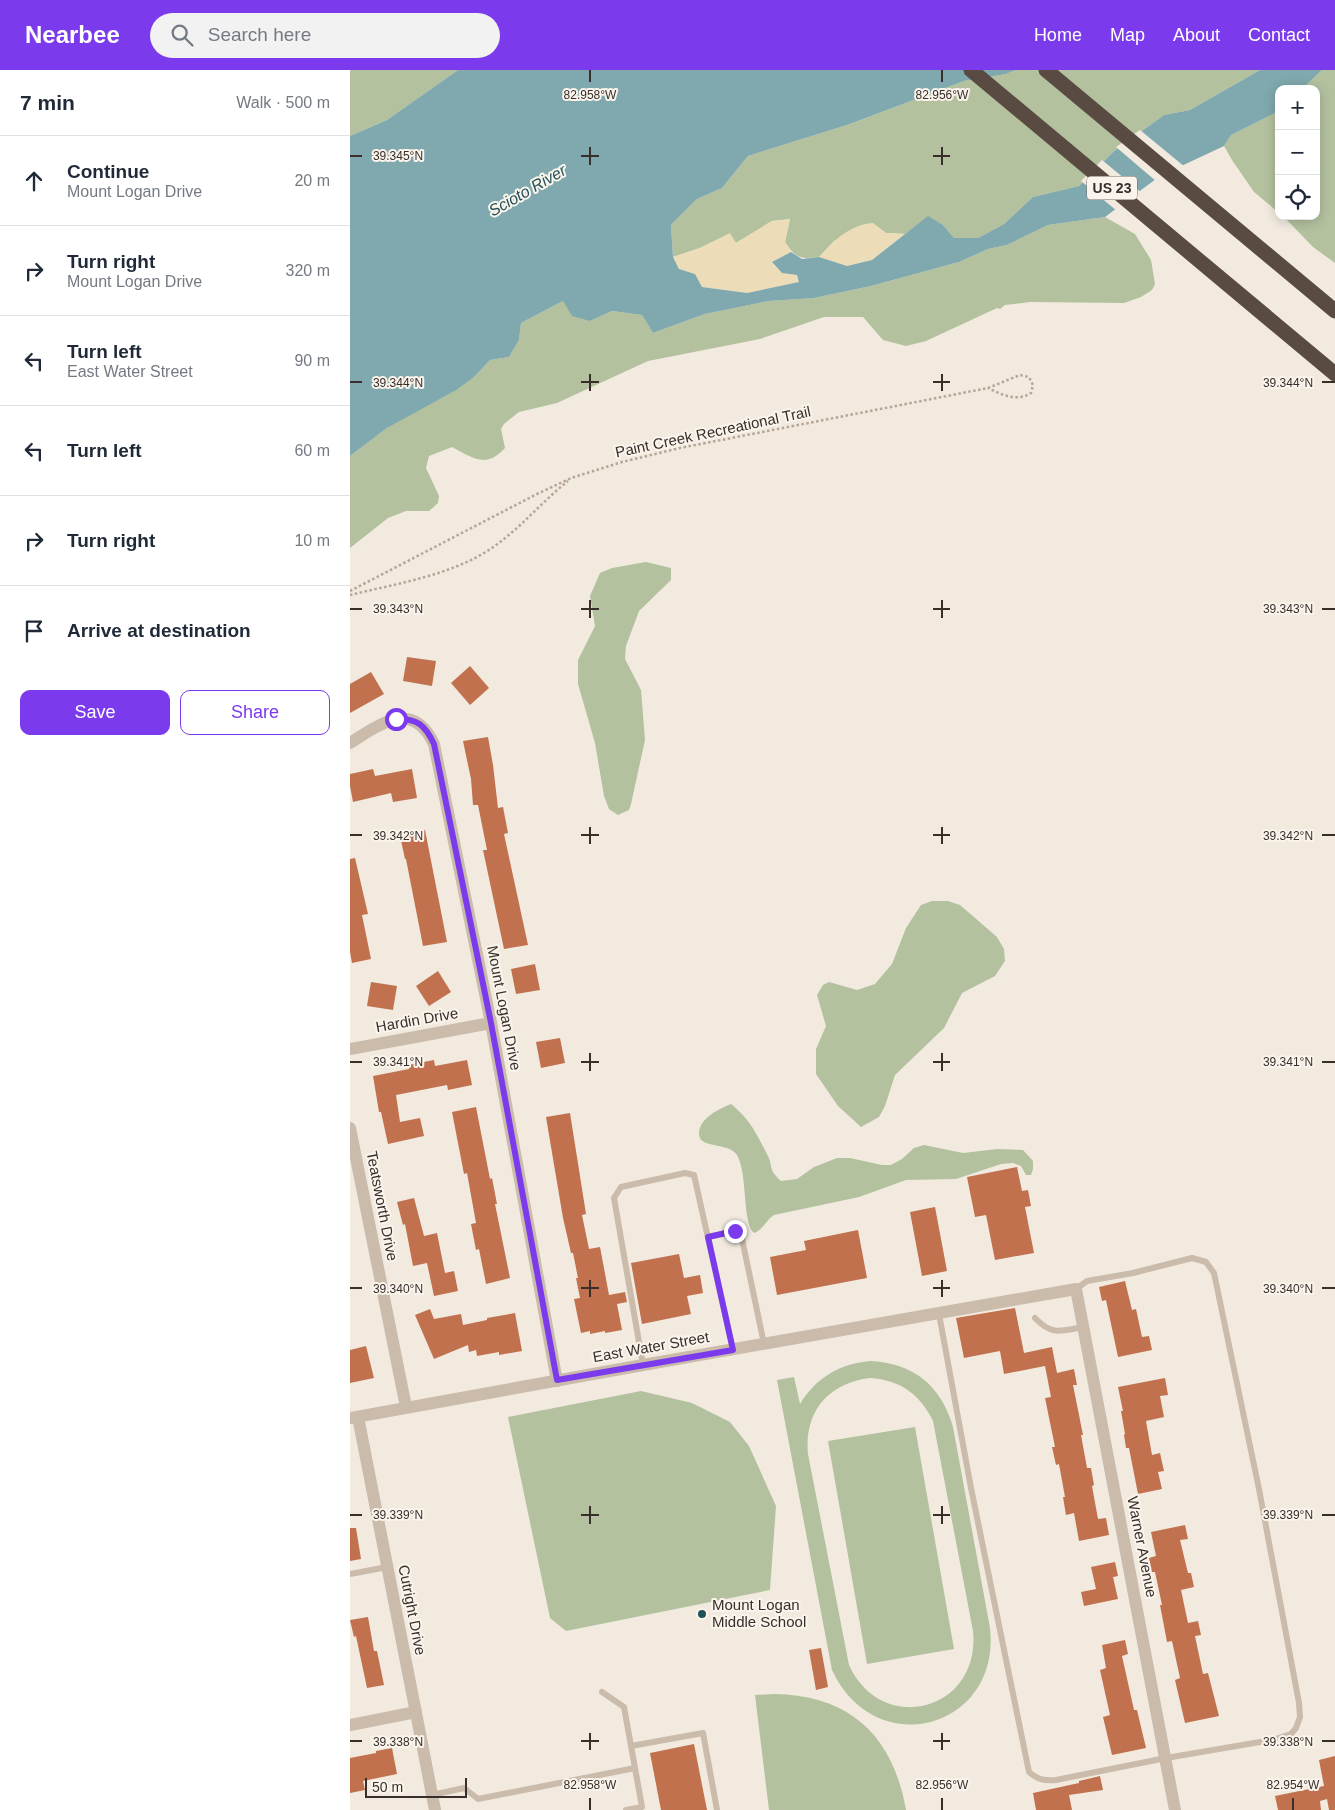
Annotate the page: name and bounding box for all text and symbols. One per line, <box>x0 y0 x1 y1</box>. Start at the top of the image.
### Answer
search box <box>150 13 500 58</box>
text: Nearbee <box>25 21 120 48</box>
icon: search <box>168 21 196 49</box>
text: Search here <box>208 24 311 45</box>
text: Home <box>1034 25 1082 45</box>
text: Map <box>1110 25 1145 45</box>
text: About <box>1173 25 1220 45</box>
text: Contact <box>1248 25 1310 45</box>
map controls <box>1275 85 1320 220</box>
button: + <box>1275 85 1320 130</box>
text: 82.958°W <box>564 88 617 102</box>
text: 82.956°W <box>916 88 969 102</box>
text: 7 min <box>20 91 75 114</box>
text: Walk · 500 m <box>236 94 330 111</box>
button: − <box>1275 130 1320 175</box>
text: 39.345°N <box>373 149 423 163</box>
text: Continue <box>67 161 149 182</box>
water label: Scioto River <box>486 161 569 219</box>
icon: ahead <box>20 167 48 195</box>
text: 20 m <box>294 172 330 189</box>
button: locate <box>1275 175 1320 220</box>
road number: US 23 <box>1087 176 1137 200</box>
text: Mount Logan Drive <box>67 183 202 200</box>
text: Turn right <box>67 251 155 272</box>
icon: right <box>20 257 48 285</box>
text: 320 m <box>286 262 330 279</box>
text: Mount Logan Drive <box>67 273 202 290</box>
text: Turn left <box>67 341 142 362</box>
icon: left <box>20 347 48 375</box>
text: 90 m <box>294 352 330 369</box>
text: East Water Street <box>67 363 193 380</box>
text: 39.344°N <box>373 376 423 390</box>
text: 39.344°N <box>1263 376 1313 390</box>
street label: Paint Creek Recreational Trail <box>614 402 812 461</box>
icon: left <box>20 437 48 465</box>
text: Turn left <box>67 440 142 461</box>
text: 60 m <box>294 442 330 459</box>
icon: right <box>20 527 48 555</box>
text: Turn right <box>67 530 155 551</box>
text: 10 m <box>294 532 330 549</box>
text: 39.343°N <box>373 602 423 616</box>
text: 39.343°N <box>1263 602 1313 616</box>
icon: arrive <box>20 617 48 645</box>
text: Arrive at destination <box>67 620 251 641</box>
button: Save <box>20 690 170 735</box>
button: Share <box>180 690 330 735</box>
route start <box>385 708 408 731</box>
text: 39.342°N <box>373 829 423 843</box>
text: 39.342°N <box>1263 829 1313 843</box>
street label: Mount Logan Drive <box>484 944 525 1072</box>
street label: Hardin Drive <box>374 1004 459 1035</box>
text: 39.341°N <box>373 1055 423 1069</box>
text: 39.341°N <box>1263 1055 1313 1069</box>
street label: Teatsworth Drive <box>363 1149 401 1262</box>
route end <box>724 1220 747 1243</box>
text: 39.340°N <box>373 1282 423 1296</box>
text: 39.340°N <box>1263 1282 1313 1296</box>
street label: East Water Street <box>591 1328 711 1365</box>
street label: Warner Avenue <box>1124 1495 1161 1599</box>
text: 39.339°N <box>373 1508 423 1522</box>
text: 39.339°N <box>1263 1508 1313 1522</box>
street label: Cutright Drive <box>395 1563 430 1657</box>
place label: Mount Logan Middle School <box>712 1596 806 1630</box>
marker: Mount Logan Middle School <box>696 1608 708 1620</box>
text: 39.338°N <box>373 1735 423 1749</box>
text: 39.338°N <box>1263 1735 1313 1749</box>
scale bar <box>365 1775 468 1798</box>
text: 82.958°W <box>564 1778 617 1792</box>
text: 82.956°W <box>916 1778 969 1792</box>
text: 82.954°W <box>1267 1778 1320 1792</box>
text: 50 m <box>372 1779 403 1795</box>

